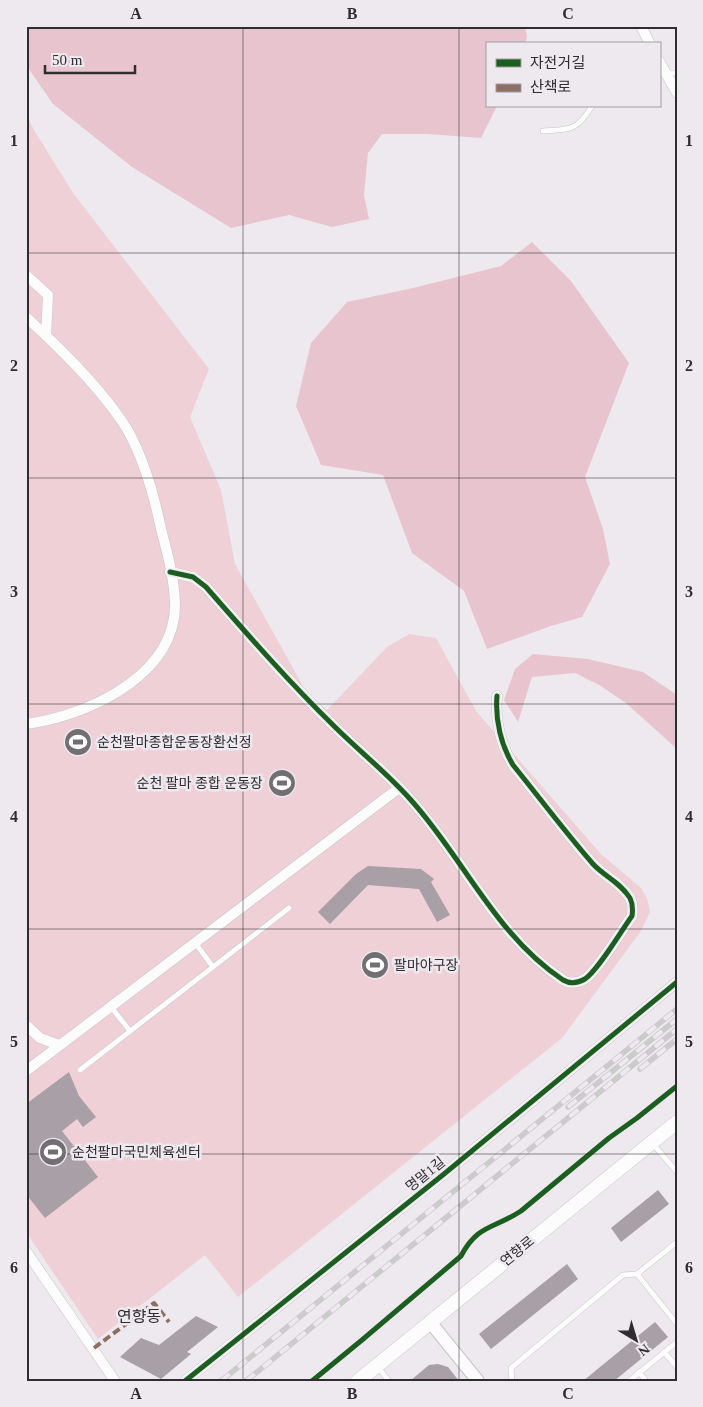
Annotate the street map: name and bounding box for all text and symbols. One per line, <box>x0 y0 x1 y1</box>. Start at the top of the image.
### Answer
text: A <box>130 5 142 22</box>
text: B <box>347 5 358 22</box>
text: C <box>562 5 574 22</box>
scale bar <box>45 42 135 74</box>
legend <box>486 42 660 108</box>
text: 50 m <box>52 52 83 68</box>
text: 자전거길 <box>530 55 585 71</box>
text: 산책로 <box>530 79 571 95</box>
text: 1 <box>10 132 18 149</box>
text: 1 <box>685 132 693 149</box>
text: 2 <box>10 357 18 374</box>
text: 2 <box>685 357 693 374</box>
text: 3 <box>10 583 18 600</box>
text: 3 <box>685 583 693 600</box>
sports icon: 순천팔마종합운동장환선정 <box>63 727 93 757</box>
place label: 순천팔마종합운동장환선정 <box>97 734 252 750</box>
sports icon: 순천 팔마 종합 운동장 <box>267 768 297 798</box>
place label: 순천 팔마 종합 운동장 <box>137 775 263 791</box>
text: 4 <box>10 808 18 825</box>
text: 4 <box>685 808 693 825</box>
sports icon: 팔마야구장 <box>360 950 390 980</box>
place label: 팔마야구장 <box>394 958 459 973</box>
text: 5 <box>10 1033 18 1050</box>
text: 5 <box>685 1033 693 1050</box>
sports icon: 순천팔마국민체육센터 <box>38 1137 68 1167</box>
place label: 순천팔마국민체육센터 <box>72 1144 201 1160</box>
street label: 명말1길 <box>403 1154 448 1195</box>
street label: 연향로 <box>498 1233 537 1269</box>
text: 6 <box>10 1259 18 1276</box>
text: 6 <box>685 1259 693 1276</box>
district label: 연향동 <box>117 1308 161 1325</box>
north arrow <box>610 1314 660 1364</box>
text: N <box>635 1341 652 1359</box>
text: A <box>130 1385 142 1402</box>
text: B <box>347 1385 358 1402</box>
text: C <box>562 1385 574 1402</box>

